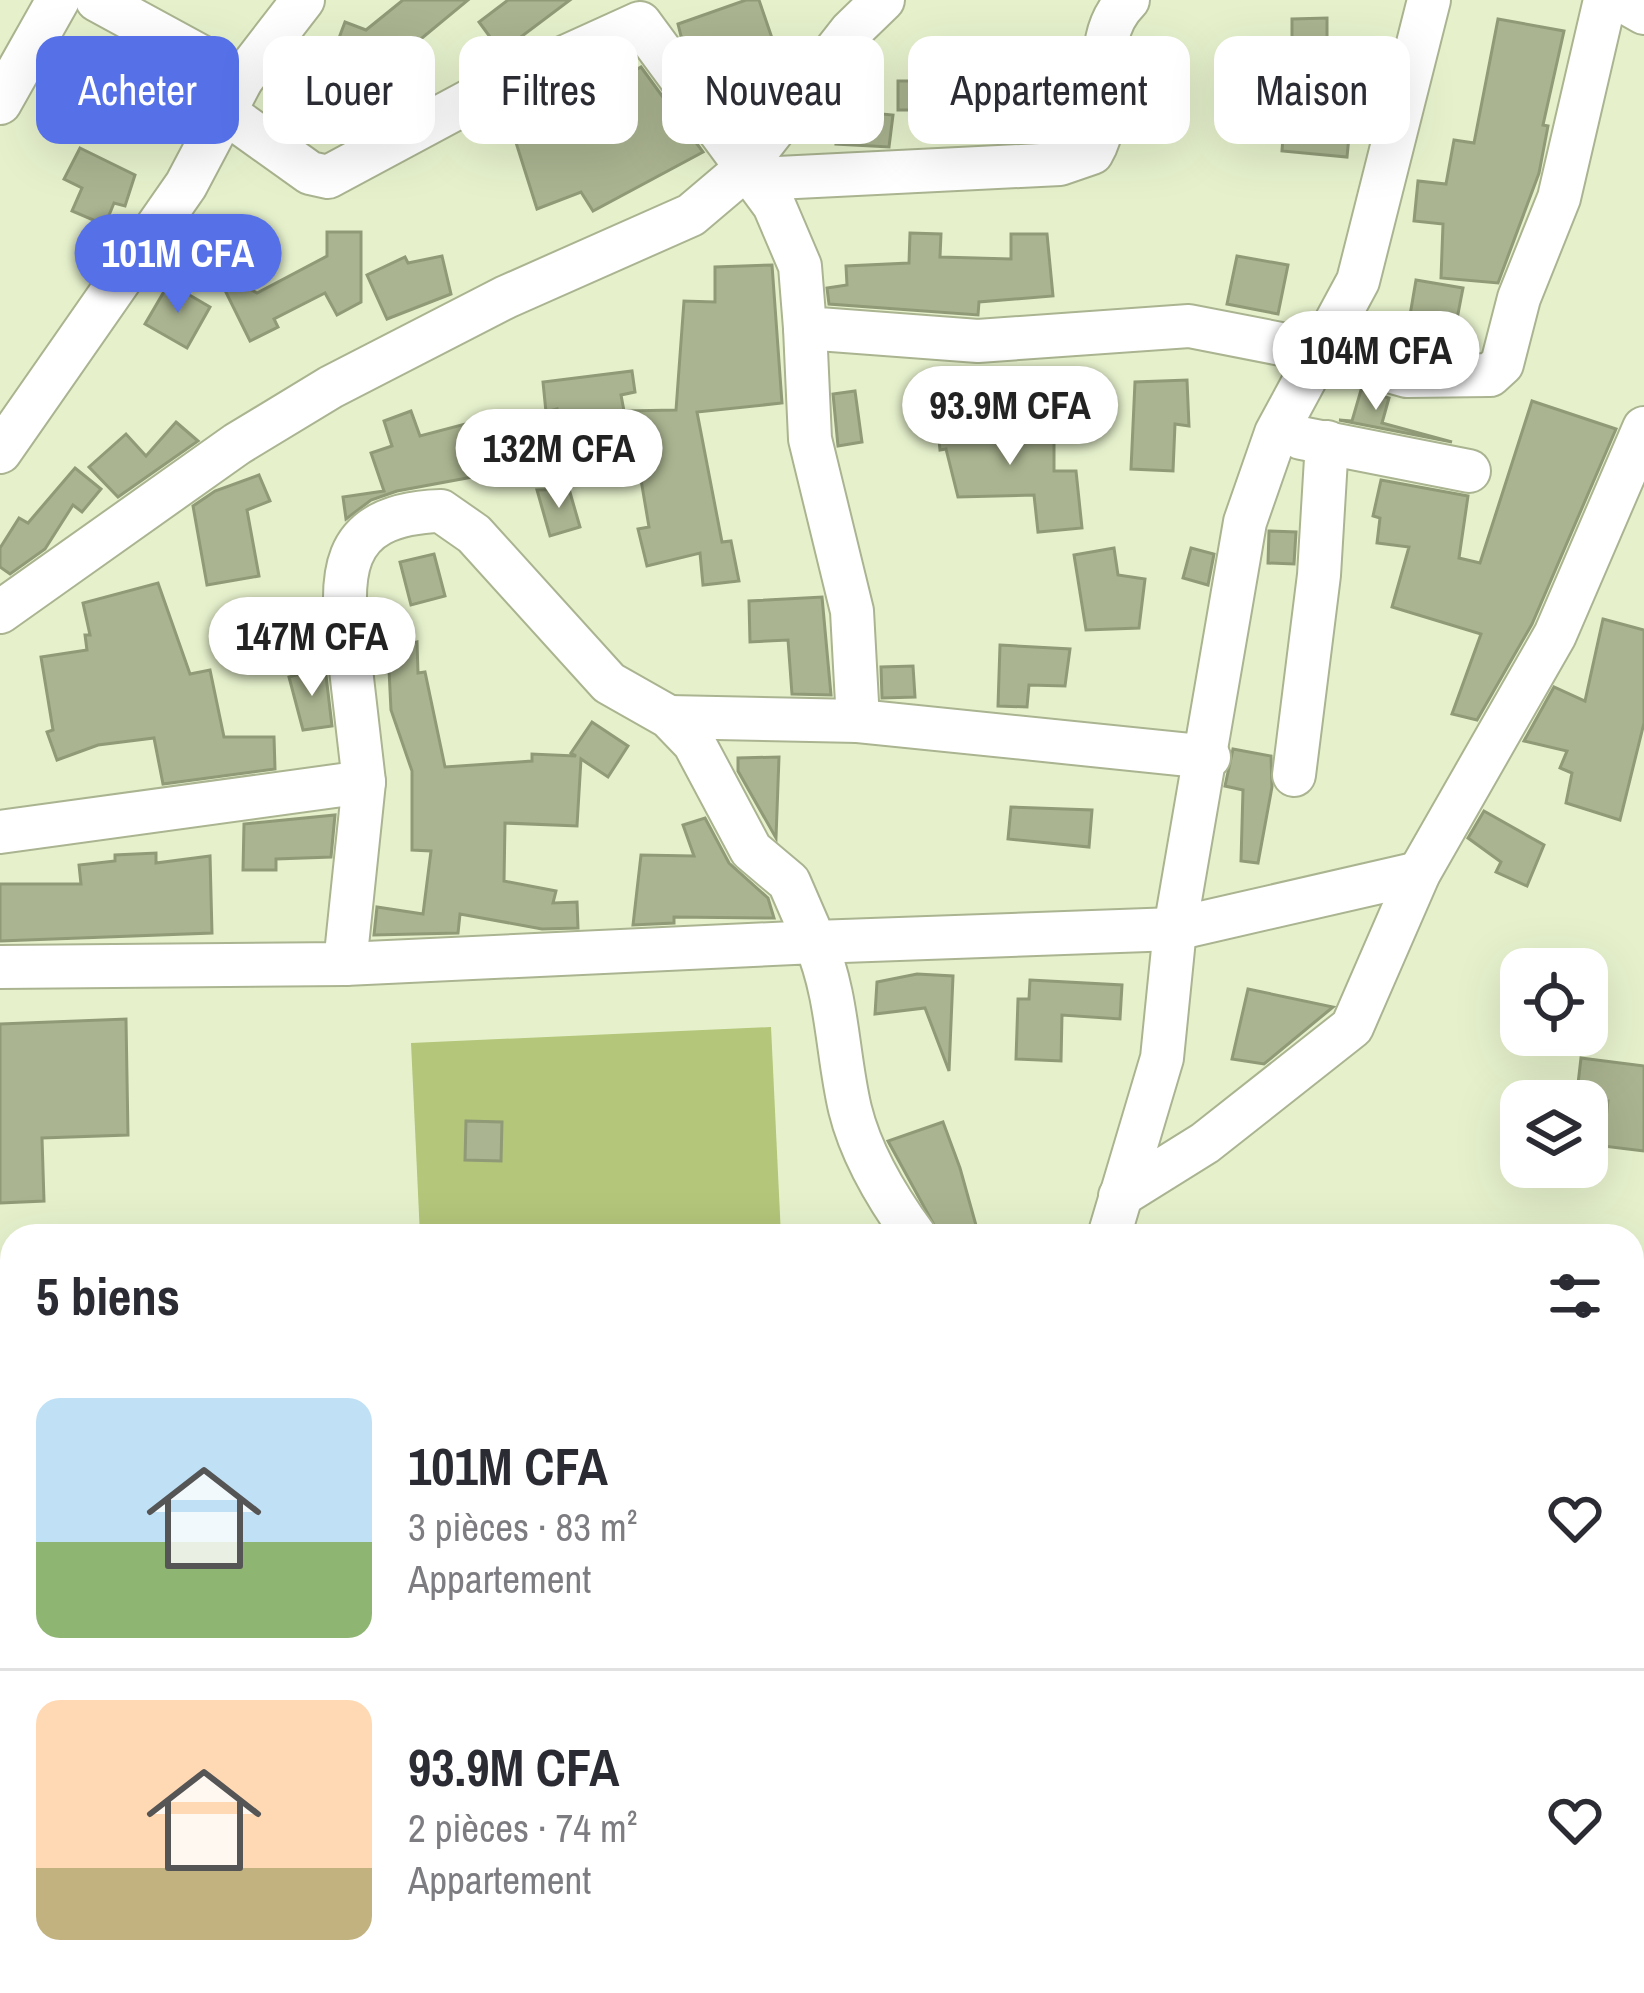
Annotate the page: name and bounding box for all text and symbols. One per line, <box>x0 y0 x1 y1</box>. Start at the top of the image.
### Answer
chip: Acheter <box>36 36 239 144</box>
chip: Louer <box>263 36 435 144</box>
chip: Filtres <box>459 36 638 144</box>
chip: Nouveau <box>662 36 884 144</box>
chip: Appartement <box>908 36 1190 144</box>
chip: Maison <box>1214 36 1410 144</box>
pin: 101M CFA <box>54 214 302 316</box>
text: 101M CFA <box>102 227 254 279</box>
pin: 104M CFA <box>1252 311 1500 413</box>
text: 104M CFA <box>1300 324 1452 376</box>
pin: 93.9M CFA <box>873 366 1147 468</box>
text: 93.9M CFA <box>929 379 1091 431</box>
pin: 132M CFA <box>435 409 683 511</box>
text: 132M CFA <box>483 422 635 474</box>
pin: 147M CFA <box>188 597 436 699</box>
text: 147M CFA <box>236 610 388 662</box>
map controls <box>1500 948 1608 1188</box>
button: locate <box>1500 948 1608 1056</box>
button: layers <box>1500 1080 1608 1188</box>
text: 5 biens <box>36 1262 180 1331</box>
icon: filters <box>1542 1263 1608 1329</box>
text: 101M CFA <box>408 1432 608 1501</box>
icon: home <box>132 1446 276 1590</box>
icon: heart <box>1542 1485 1608 1551</box>
text: 3 pièces · 83 m² <box>408 1501 637 1553</box>
text: Appartement <box>408 1553 591 1605</box>
text: 93.9M CFA <box>408 1733 620 1802</box>
icon: home <box>132 1748 276 1892</box>
icon: heart <box>1542 1787 1608 1853</box>
text: 2 pièces · 74 m² <box>408 1802 637 1854</box>
text: Appartement <box>408 1854 591 1906</box>

